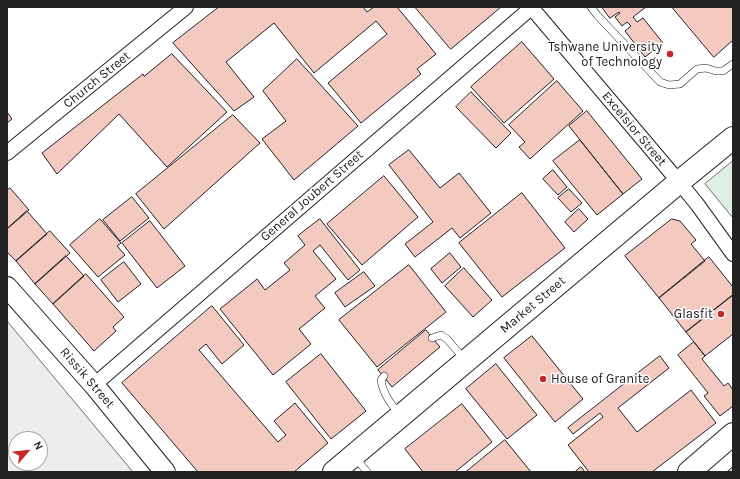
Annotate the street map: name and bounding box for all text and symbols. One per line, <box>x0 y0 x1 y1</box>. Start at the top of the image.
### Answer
place label: Tshwane University of Technology <box>548 39 662 70</box>
street label: Church Street <box>60 48 134 112</box>
marker: Tshwane University of Technology <box>665 49 675 59</box>
street label: Excelsior Street <box>598 89 670 169</box>
street label: General Joubert Street <box>257 147 367 245</box>
street label: Market Street <box>497 273 569 337</box>
place label: Glasfit <box>674 306 713 322</box>
marker: Glasfit <box>716 309 726 319</box>
street label: Rissik Street <box>56 344 118 412</box>
place label: House of Granite <box>551 371 649 387</box>
marker: House of Granite <box>538 374 548 384</box>
north arrow <box>8 431 48 471</box>
text: N <box>31 439 46 452</box>

